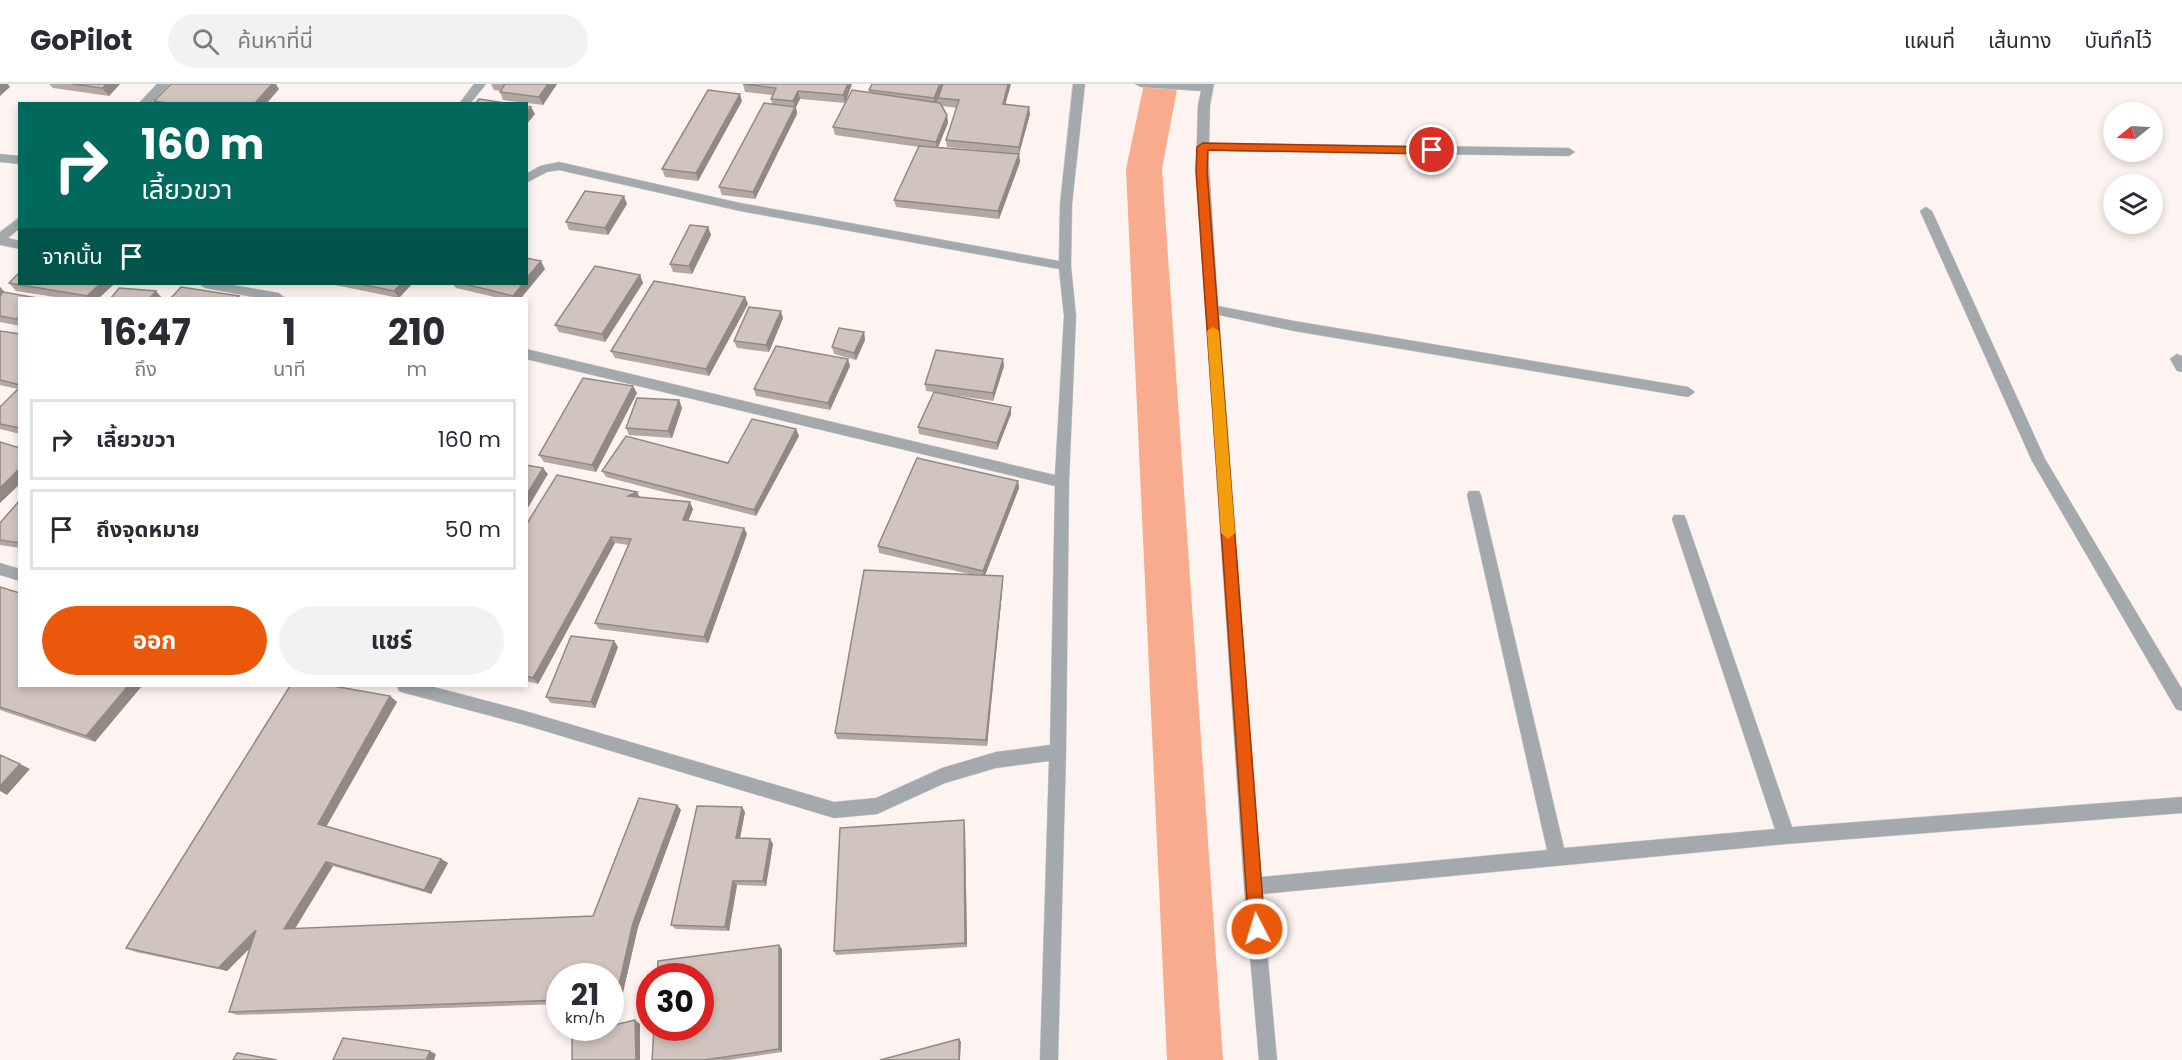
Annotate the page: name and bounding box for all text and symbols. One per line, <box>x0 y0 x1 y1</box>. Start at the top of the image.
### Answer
search box <box>168 14 588 68</box>
text: GoPilot <box>30 21 132 60</box>
icon: search <box>189 25 222 58</box>
text: ค้นหาที่นี่ <box>237 25 313 56</box>
text: แผนที่ <box>1904 26 1955 55</box>
text: เส้นทาง <box>1988 26 2052 55</box>
text: บันทึกไว้ <box>2085 26 2152 55</box>
north arrow <box>2103 102 2163 162</box>
map controls <box>2103 102 2163 234</box>
text: 160 m <box>141 115 264 174</box>
pin <box>1406 124 1457 175</box>
icon: right <box>42 126 120 204</box>
icon: arrive <box>1415 133 1448 166</box>
text: เลี้ยวขวา <box>141 171 232 208</box>
button: layers <box>2103 174 2163 234</box>
icon: arrive <box>115 240 148 273</box>
text: จากนั้น <box>42 241 103 272</box>
text: 16:47 <box>100 307 191 358</box>
text: 1 <box>283 307 296 358</box>
text: 210 <box>388 307 446 358</box>
text: ถึง <box>134 355 157 383</box>
text: นาที <box>273 355 306 383</box>
text: m <box>407 355 427 383</box>
icon: right <box>45 423 78 456</box>
text: เลี้ยวขวา <box>96 424 176 455</box>
text: 160 m <box>438 424 501 455</box>
icon: arrive <box>45 513 78 546</box>
text: ถึงจุดหมาย <box>96 514 200 545</box>
text: 50 m <box>445 514 501 545</box>
button: ออก <box>42 606 267 675</box>
button: แชร์ <box>279 606 504 675</box>
position arrow <box>1225 897 1289 961</box>
speed limit sign: 30 <box>636 963 714 1041</box>
text: 21 <box>571 973 599 1016</box>
text: km/h <box>565 1007 605 1028</box>

